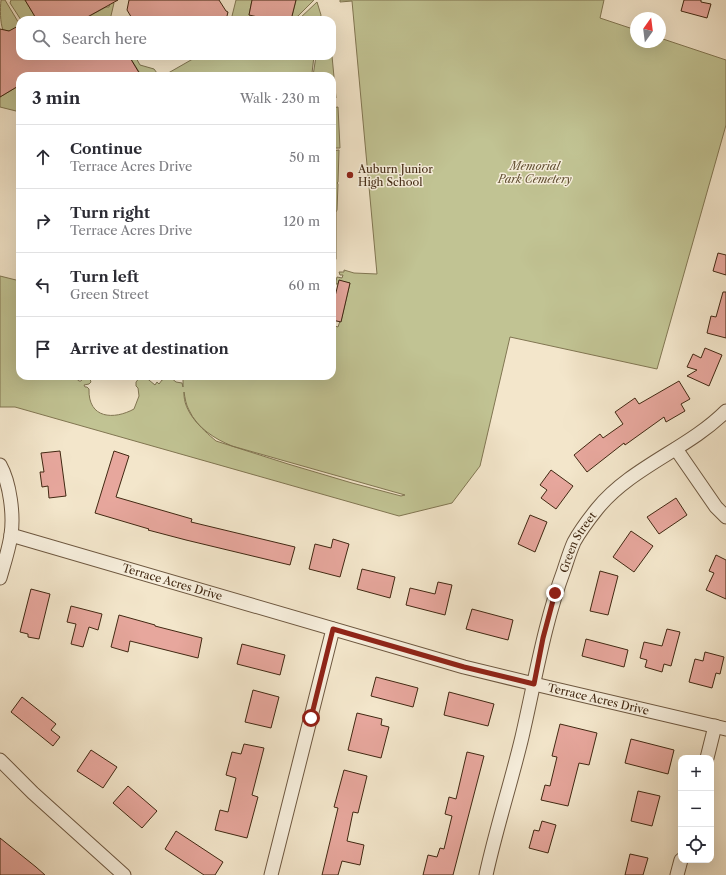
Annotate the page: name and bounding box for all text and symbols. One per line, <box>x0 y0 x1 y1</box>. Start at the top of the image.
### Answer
north arrow <box>630 12 666 48</box>
search box <box>16 16 336 60</box>
icon: search <box>30 27 52 49</box>
text: Search here <box>62 29 147 48</box>
text: 3 min <box>32 88 81 108</box>
text: Walk · 230 m <box>240 90 320 106</box>
text: Continue <box>70 139 142 158</box>
icon: ahead <box>32 146 54 168</box>
text: 50 m <box>289 149 320 165</box>
text: Terrace Acres Drive <box>70 158 192 174</box>
park label: Memorial Park Cemetery <box>497 159 572 186</box>
place label: Auburn Junior High School <box>357 162 433 189</box>
marker: Auburn Junior High School <box>345 170 355 180</box>
text: Turn right <box>70 203 150 222</box>
icon: right <box>32 210 54 232</box>
text: 120 m <box>283 213 320 229</box>
text: Terrace Acres Drive <box>70 222 192 238</box>
text: Turn left <box>70 267 139 286</box>
icon: left <box>32 274 54 296</box>
text: 60 m <box>289 277 320 293</box>
text: Green Street <box>70 286 149 302</box>
icon: arrive <box>32 338 54 360</box>
text: Arrive at destination <box>70 339 229 358</box>
street label: Green Street <box>557 509 599 574</box>
street label: Terrace Acres Drive <box>121 561 224 603</box>
route end <box>546 584 564 602</box>
street label: Terrace Acres Drive <box>546 680 650 718</box>
route start <box>302 709 320 727</box>
map controls <box>678 755 714 863</box>
button: + <box>678 755 714 791</box>
button: − <box>678 791 714 827</box>
button: locate <box>678 827 714 863</box>

